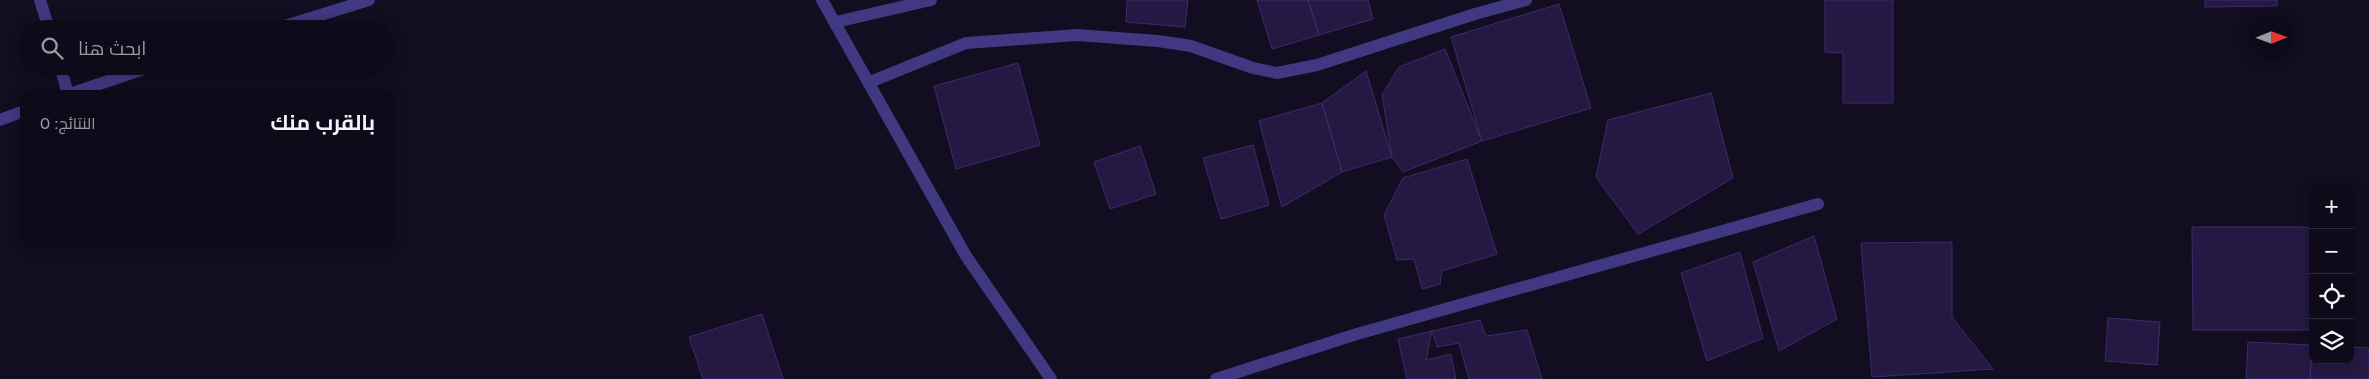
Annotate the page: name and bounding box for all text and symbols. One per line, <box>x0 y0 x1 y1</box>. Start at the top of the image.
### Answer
north arrow <box>2249 15 2294 60</box>
search box <box>20 20 395 75</box>
icon: search <box>38 34 66 62</box>
text: ابحث هنا <box>78 38 146 60</box>
text: بالقرب منك <box>270 111 375 136</box>
text: النتائج: 0 <box>40 114 96 134</box>
map controls <box>2309 184 2354 364</box>
button: + <box>2309 184 2354 229</box>
button: − <box>2309 229 2354 274</box>
button: locate <box>2309 274 2354 319</box>
button: layers <box>2309 319 2354 364</box>

